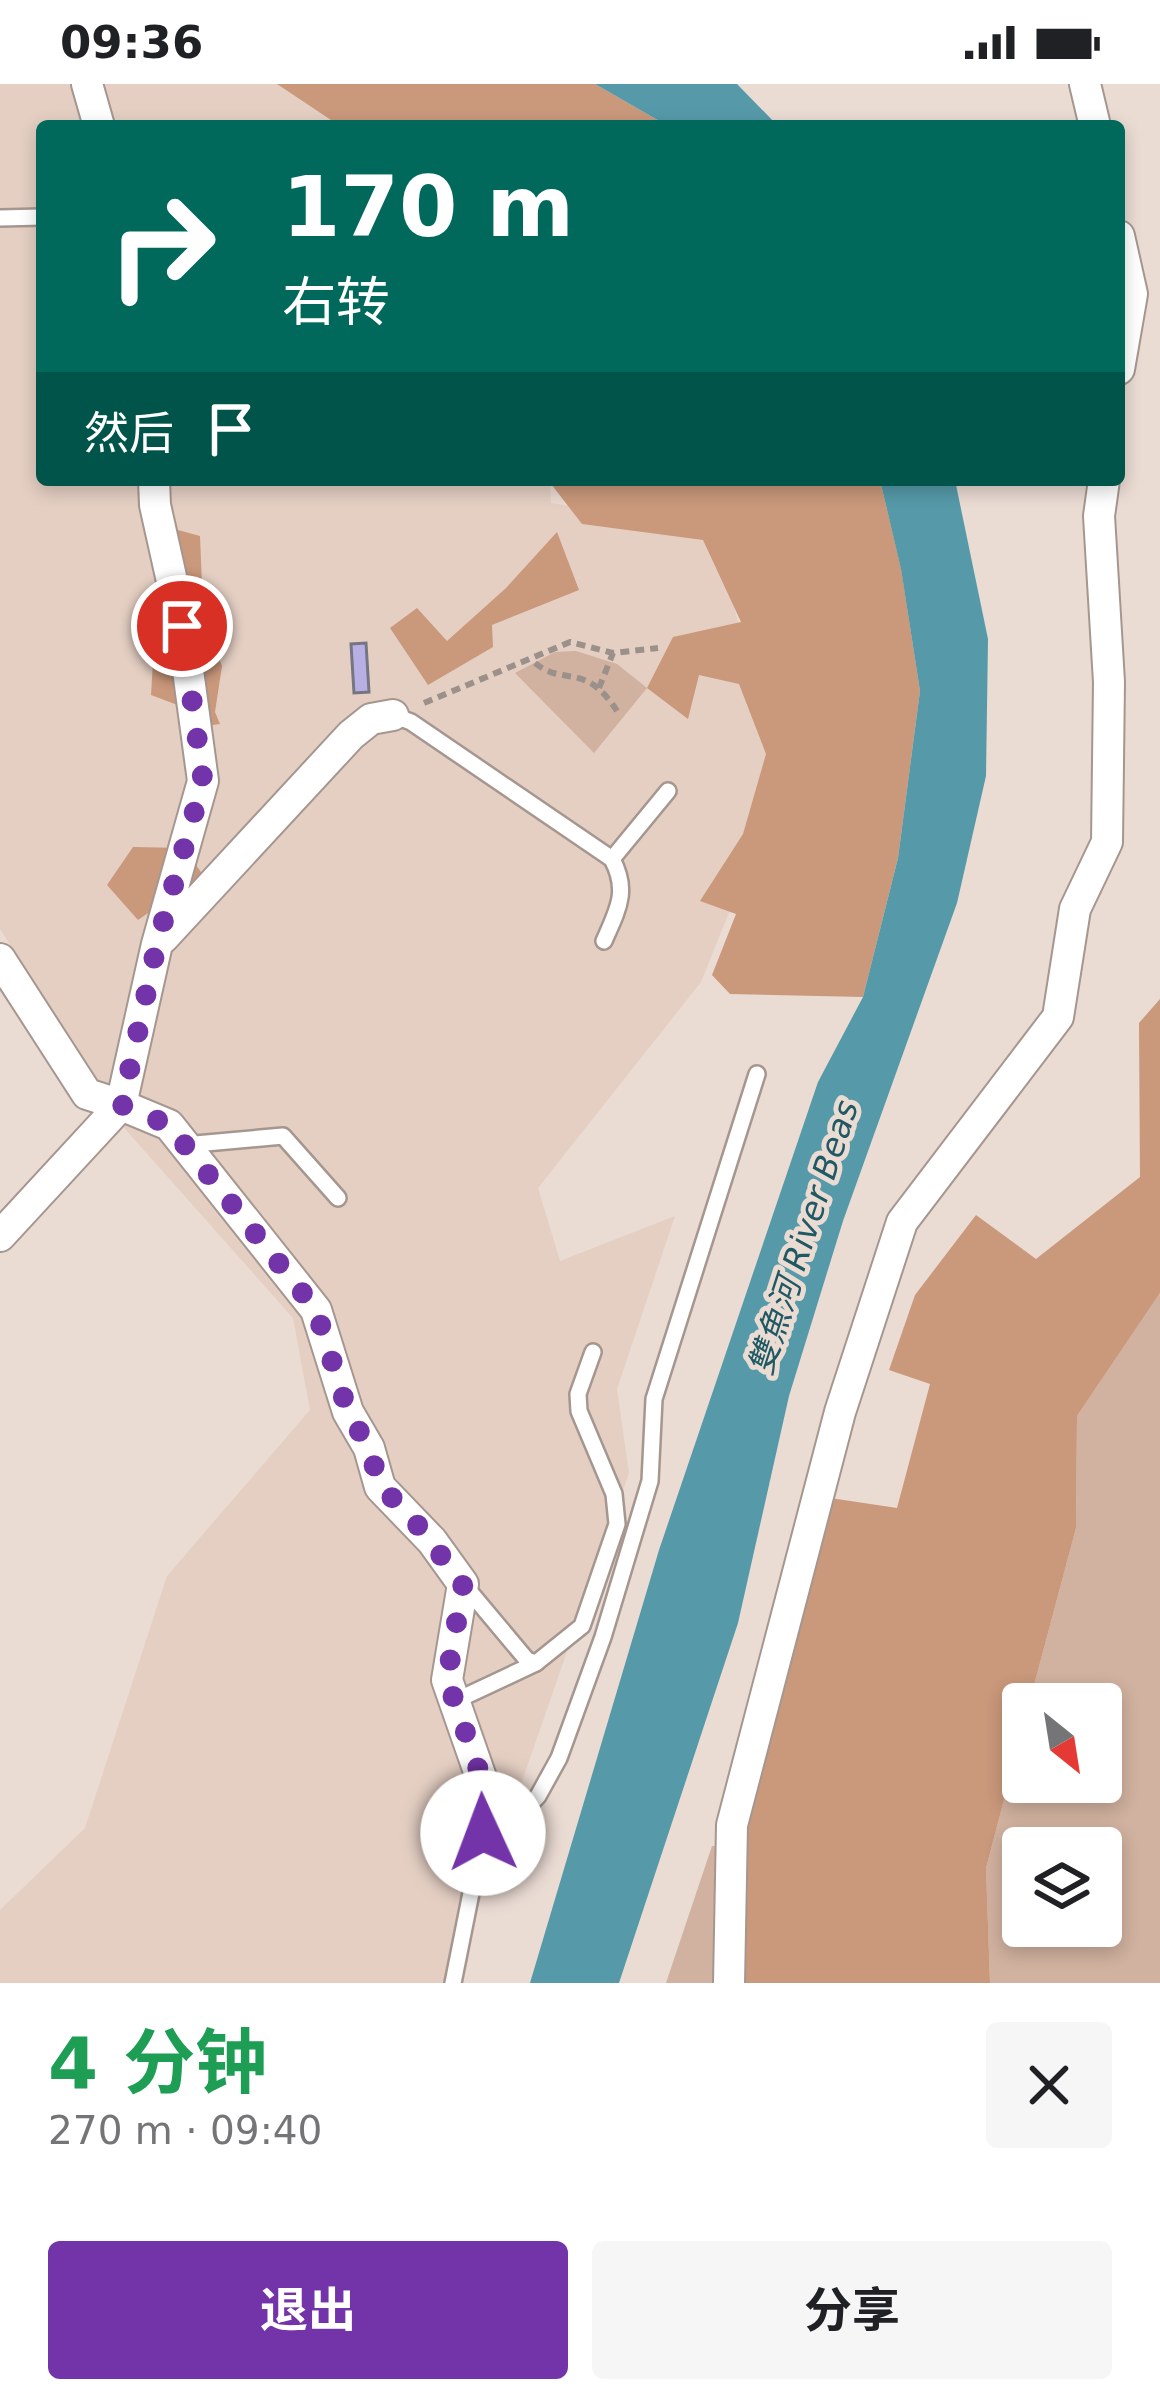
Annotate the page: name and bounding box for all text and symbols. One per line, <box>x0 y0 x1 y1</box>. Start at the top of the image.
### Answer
text: 09:36 <box>60 16 203 69</box>
text: 170 m <box>282 158 574 256</box>
icon: right <box>84 168 240 324</box>
text: 右转 <box>282 271 390 334</box>
icon: arrive <box>198 396 264 462</box>
text: 然后 <box>84 407 174 460</box>
pin <box>131 575 233 677</box>
icon: arrive <box>149 593 215 659</box>
water label: 雙魚河 River Beas <box>741 1095 866 1379</box>
north arrow <box>1002 1683 1122 1803</box>
map controls <box>1002 1683 1122 1947</box>
position arrow <box>420 1770 546 1896</box>
button: layers <box>1002 1827 1122 1947</box>
text: 4 分钟 <box>48 2021 267 2105</box>
button: close <box>986 2022 1112 2148</box>
text: 270 m · 09:40 <box>48 2108 322 2153</box>
button: 退出 <box>48 2241 568 2379</box>
button: 分享 <box>592 2241 1112 2379</box>

